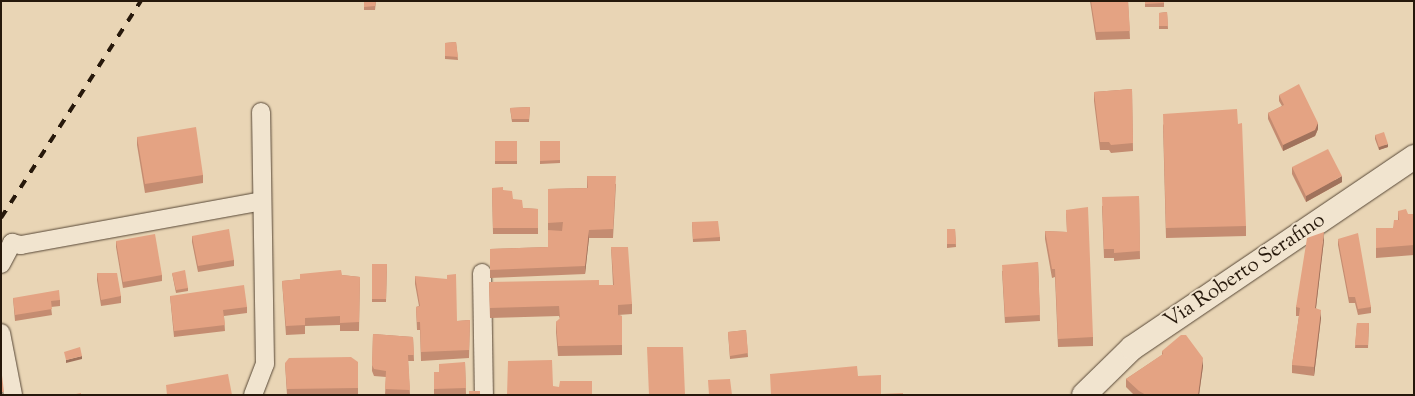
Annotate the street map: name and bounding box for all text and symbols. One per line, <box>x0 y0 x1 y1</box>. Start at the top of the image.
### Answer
street label: Via Roberto Serafino <box>1160 208 1330 334</box>

